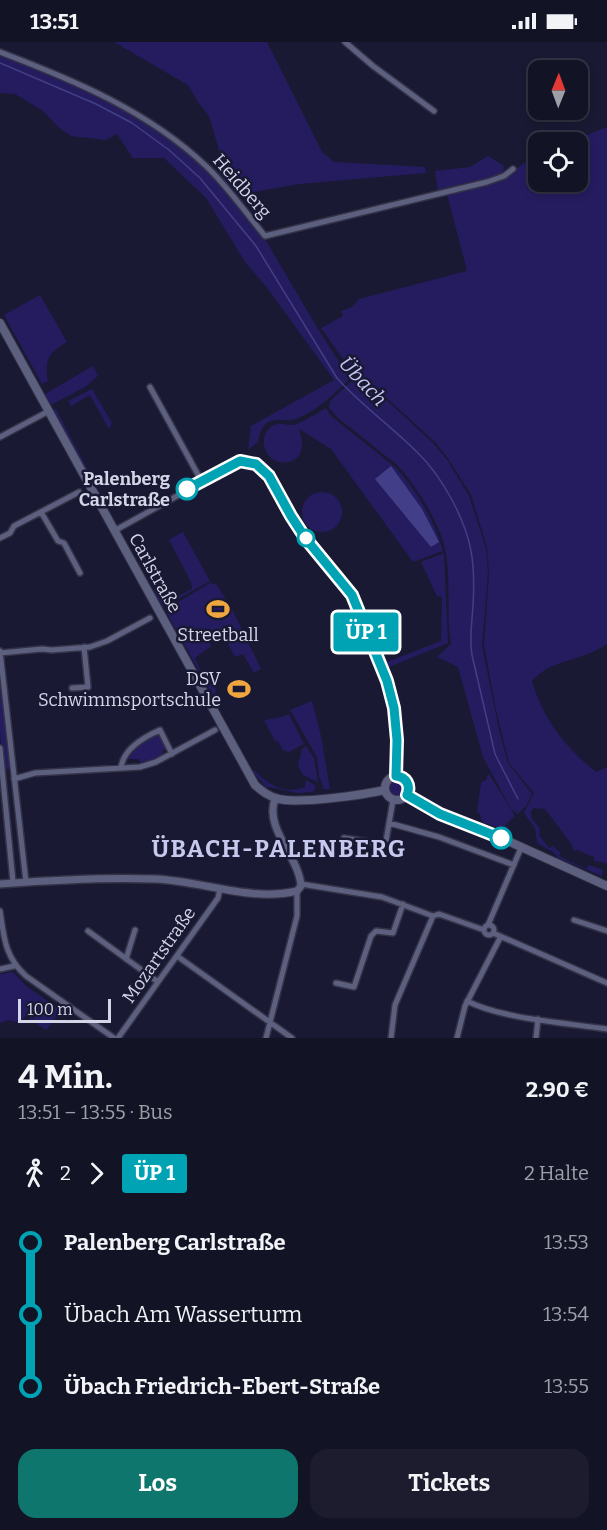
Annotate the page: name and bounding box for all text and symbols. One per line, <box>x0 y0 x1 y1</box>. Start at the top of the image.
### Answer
text: 13:51 <box>30 8 79 35</box>
north arrow <box>528 60 588 120</box>
map controls <box>528 60 588 192</box>
button: locate <box>528 132 588 192</box>
street label: Heidberg <box>208 149 276 223</box>
water label: Übach <box>334 351 392 411</box>
place label: Palenberg Carlstraße <box>79 468 171 511</box>
marker: Palenberg Carlstraße <box>176 478 198 500</box>
street label: Carlstraße <box>124 529 186 617</box>
unlabelled marker <box>297 529 315 547</box>
sports icon: Streetball <box>205 596 231 622</box>
line badge: ÜP 1 <box>324 612 408 652</box>
text: ÜP 1 <box>345 619 387 645</box>
place label: Streetball <box>177 624 259 646</box>
place label: DSV Schwimmsportschule <box>38 668 222 711</box>
sports icon: DSV Schwimmsportschule <box>226 676 252 702</box>
unlabelled marker <box>490 827 512 849</box>
district label: ÜBACH-PALENBERG <box>151 835 407 863</box>
street label: Mozartstraße <box>118 903 200 1007</box>
scale bar <box>18 996 111 1024</box>
text: 100 m <box>27 1000 72 1019</box>
text: 4 Min. <box>18 1057 113 1097</box>
text: 2.90 € <box>526 1076 589 1103</box>
text: 13:51 – 13:55 · Bus <box>18 1100 173 1124</box>
icon: walk <box>18 1157 51 1190</box>
icon: forward <box>80 1157 113 1190</box>
text: ÜP 1 <box>134 1160 175 1186</box>
text: 2 <box>60 1161 71 1185</box>
text: 2 Halte <box>524 1161 589 1185</box>
text: Palenberg Carlstraße <box>64 1229 286 1256</box>
text: 13:53 <box>544 1230 589 1254</box>
text: Übach Am Wasserturm <box>64 1301 302 1328</box>
text: 13:54 <box>543 1302 589 1326</box>
text: Übach Friedrich-Ebert-Straße <box>64 1373 380 1400</box>
text: 13:55 <box>544 1374 589 1398</box>
button: Los <box>18 1449 298 1518</box>
button: Tickets <box>310 1449 589 1518</box>

